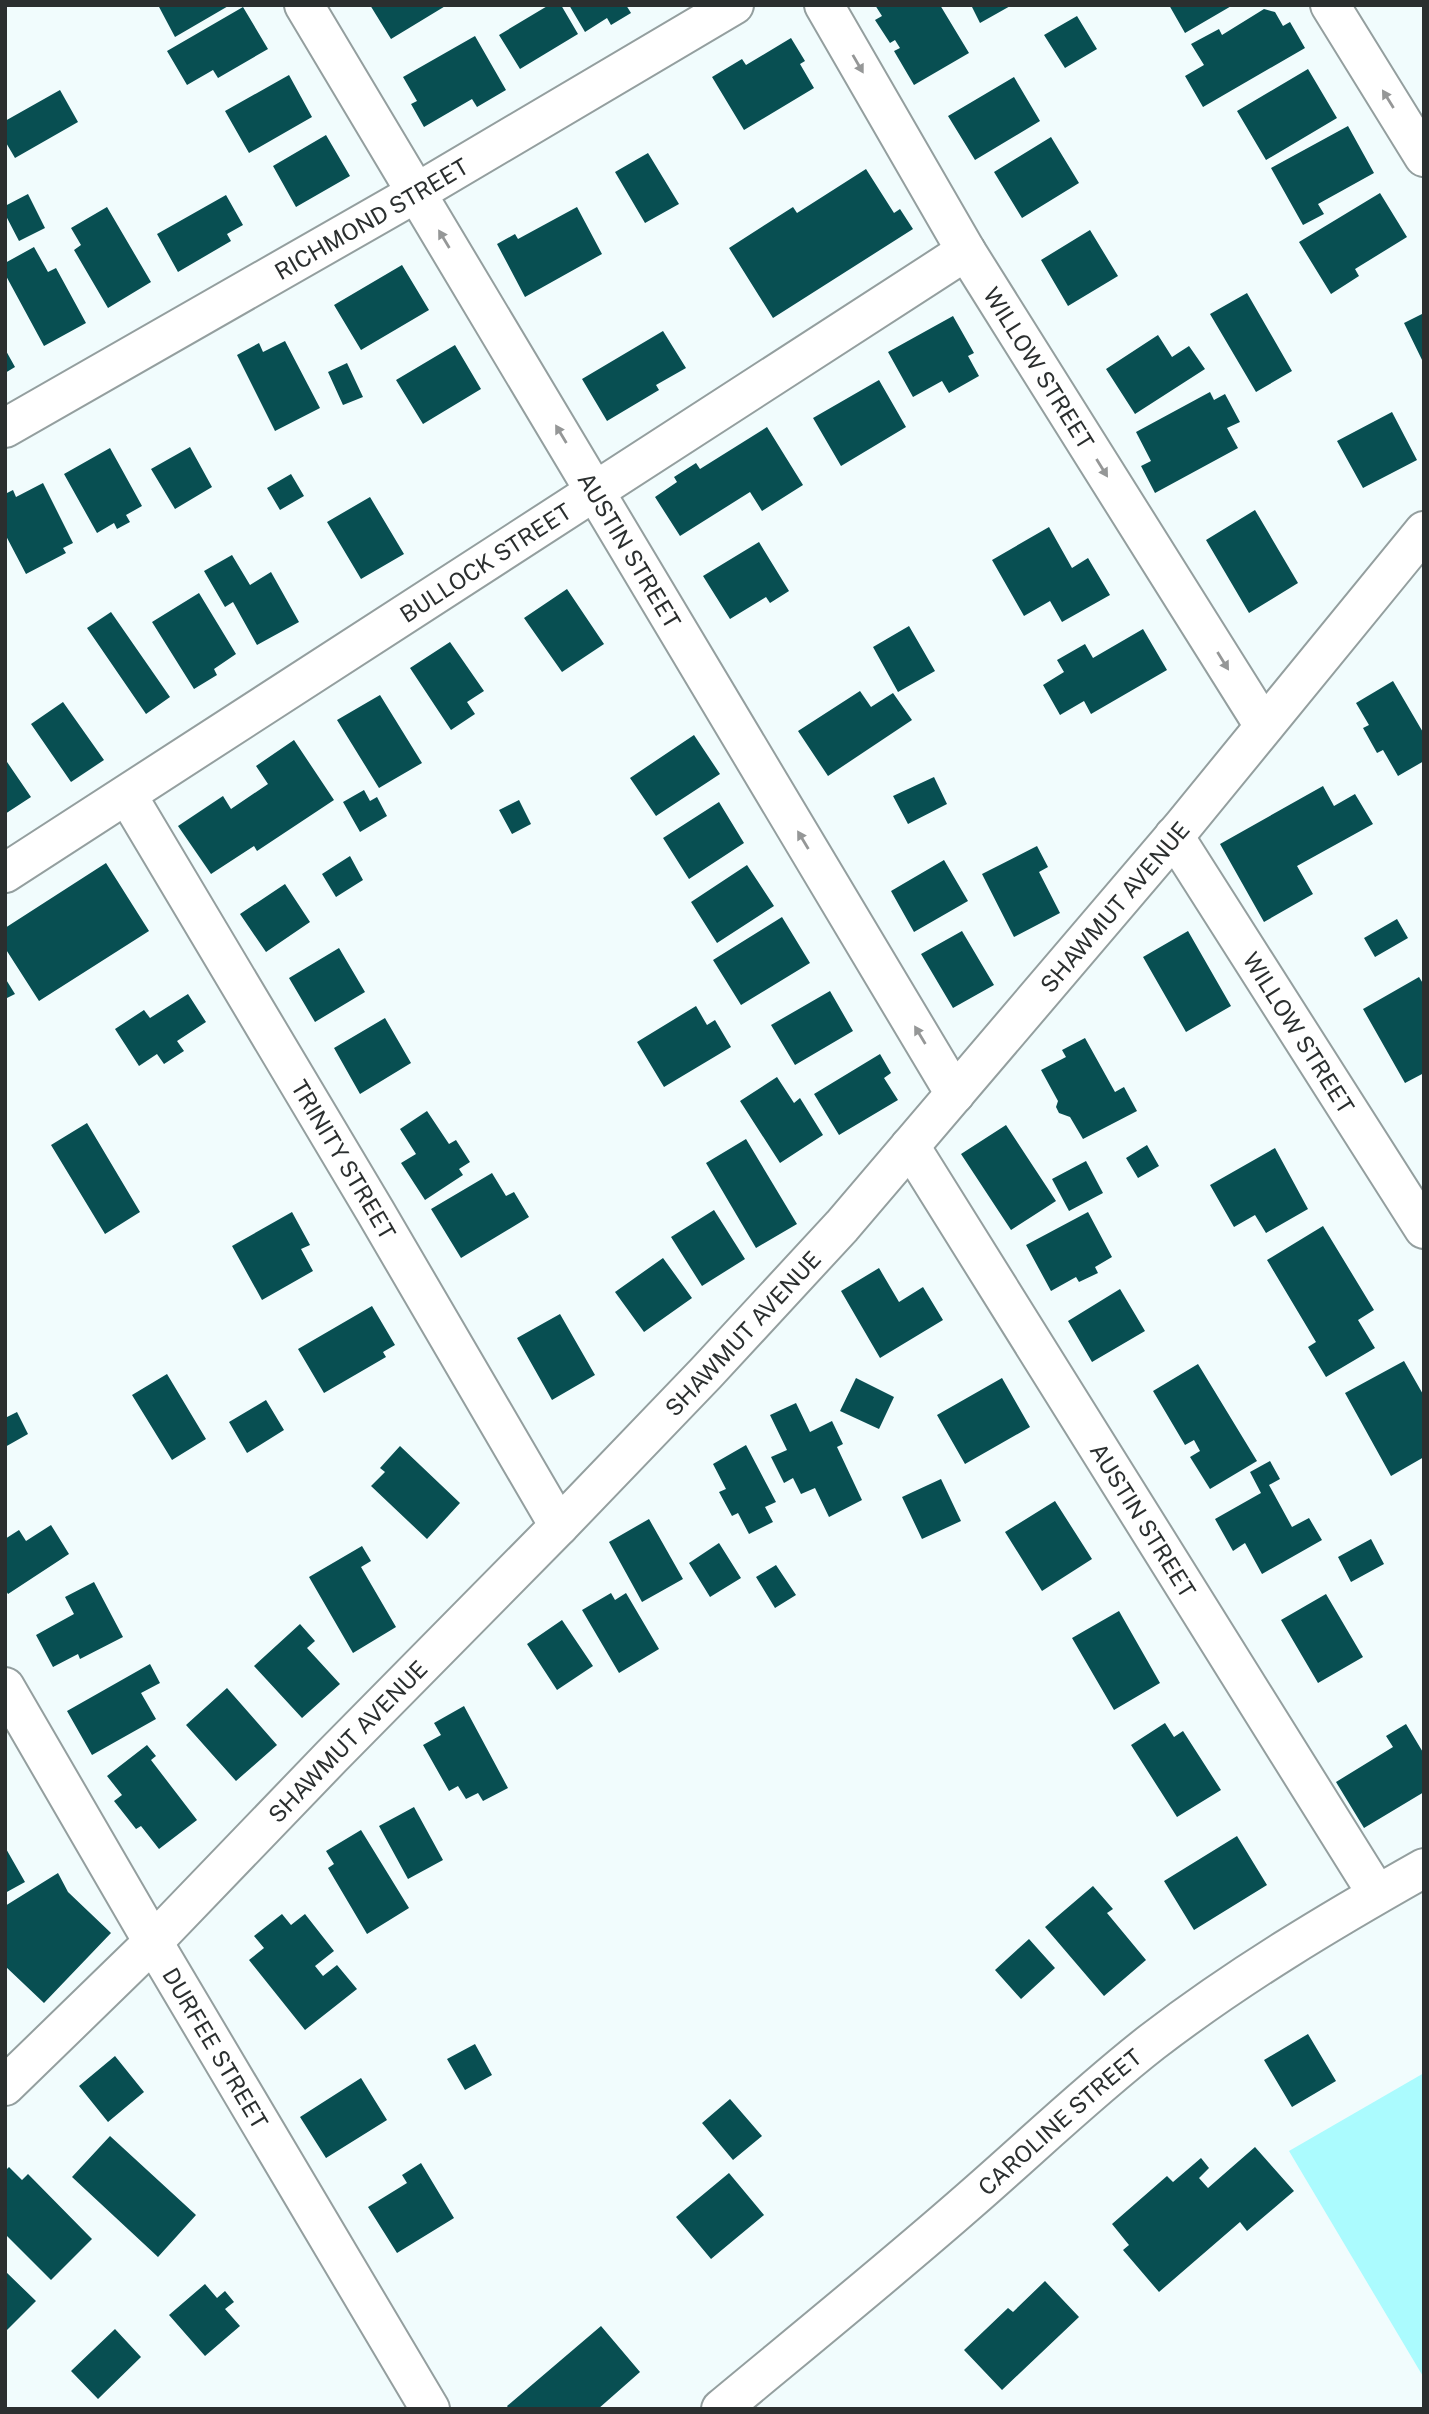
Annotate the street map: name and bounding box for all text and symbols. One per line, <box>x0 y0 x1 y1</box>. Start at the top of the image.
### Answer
one-way arrow <box>852 55 864 74</box>
one-way arrow <box>1382 90 1394 109</box>
street label: RICHMOND STREET <box>270 152 473 285</box>
one-way arrow <box>438 229 450 248</box>
street label: WILLOW STREET <box>979 282 1100 454</box>
one-way arrow <box>554 425 567 444</box>
one-way arrow <box>1096 459 1109 478</box>
street label: AUSTIN STREET <box>573 467 687 633</box>
street label: BULLOCK STREET <box>394 497 576 627</box>
one-way arrow <box>1217 652 1230 671</box>
street label: SHAWMUT AVENUE <box>1034 816 1195 997</box>
one-way arrow <box>797 830 810 849</box>
street label: WILLOW STREET <box>1238 947 1360 1118</box>
one-way arrow <box>914 1025 926 1045</box>
street label: TRINITY STREET <box>286 1075 402 1244</box>
street label: SHAWMUT AVENUE <box>659 1245 826 1421</box>
street label: AUSTIN STREET <box>1085 1438 1202 1603</box>
street label: SHAWMUT AVENUE <box>262 1655 432 1828</box>
street label: DURFEE STREET <box>158 1962 274 2134</box>
street label: CAROLINE STREET <box>972 2043 1147 2200</box>

